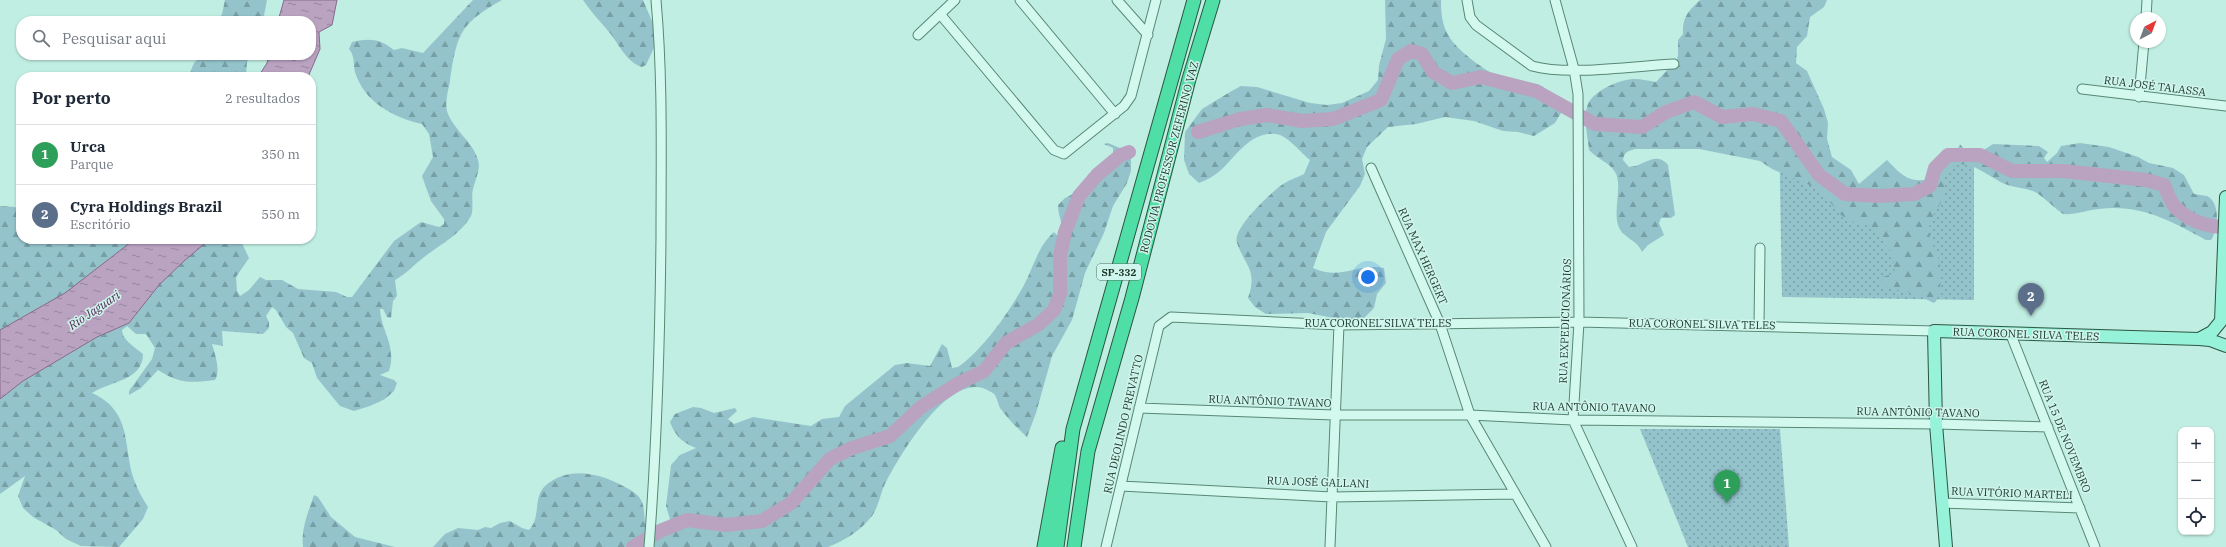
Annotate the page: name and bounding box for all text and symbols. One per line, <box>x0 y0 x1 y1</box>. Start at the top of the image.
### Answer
north arrow <box>2130 12 2166 48</box>
search box <box>16 16 316 60</box>
icon: search <box>30 27 52 49</box>
text: Pesquisar aqui <box>62 29 166 48</box>
street label: RODOVIA PROFESSOR ZEFERINO VAZ <box>1137 60 1201 254</box>
street label: RUA JOSÉ TALASSA <box>2103 73 2207 99</box>
text: Por perto <box>32 87 111 109</box>
text: 2 resultados <box>225 90 300 107</box>
text: Urca <box>70 137 105 156</box>
text: 1 <box>41 146 49 163</box>
text: 350 m <box>261 146 300 163</box>
text: Parque <box>70 156 114 173</box>
text: Cyra Holdings Brazil <box>70 197 222 216</box>
street label: RUA MAX HERGERT <box>1395 205 1451 307</box>
text: 2 <box>41 206 49 223</box>
text: 550 m <box>261 206 300 223</box>
text: Escritório <box>70 216 130 233</box>
street label: RUA EXPEDICIONÁRIOS <box>1556 258 1574 384</box>
road number: SP-332 <box>1097 264 1141 280</box>
your location <box>1358 267 1378 287</box>
pin: 2 <box>2018 283 2044 316</box>
water label: Rio Jaguari <box>65 287 123 333</box>
street label: RUA CORONEL SILVA TELES <box>1304 316 1452 330</box>
street label: RUA CORONEL SILVA TELES <box>1628 316 1776 332</box>
street label: RUA CORONEL SILVA TELES <box>1952 324 2100 344</box>
street label: RUA DEOLINDO PREVATTO <box>1100 353 1146 495</box>
street label: RUA 15 DE NOVEMBRO <box>2036 377 2094 495</box>
street label: RUA ANTÔNIO TAVANO <box>1208 392 1332 410</box>
street label: RUA ANTÔNIO TAVANO <box>1532 399 1656 415</box>
street label: RUA ANTÔNIO TAVANO <box>1856 404 1980 420</box>
map controls <box>2178 427 2214 535</box>
button: + <box>2178 427 2214 463</box>
button: − <box>2178 463 2214 499</box>
pin: 1 <box>1714 470 1740 503</box>
street label: RUA JOSÉ GALLANI <box>1266 473 1370 491</box>
street label: RUA VITÓRIO MARTELI <box>1951 484 2073 502</box>
button: locate <box>2178 499 2214 535</box>

